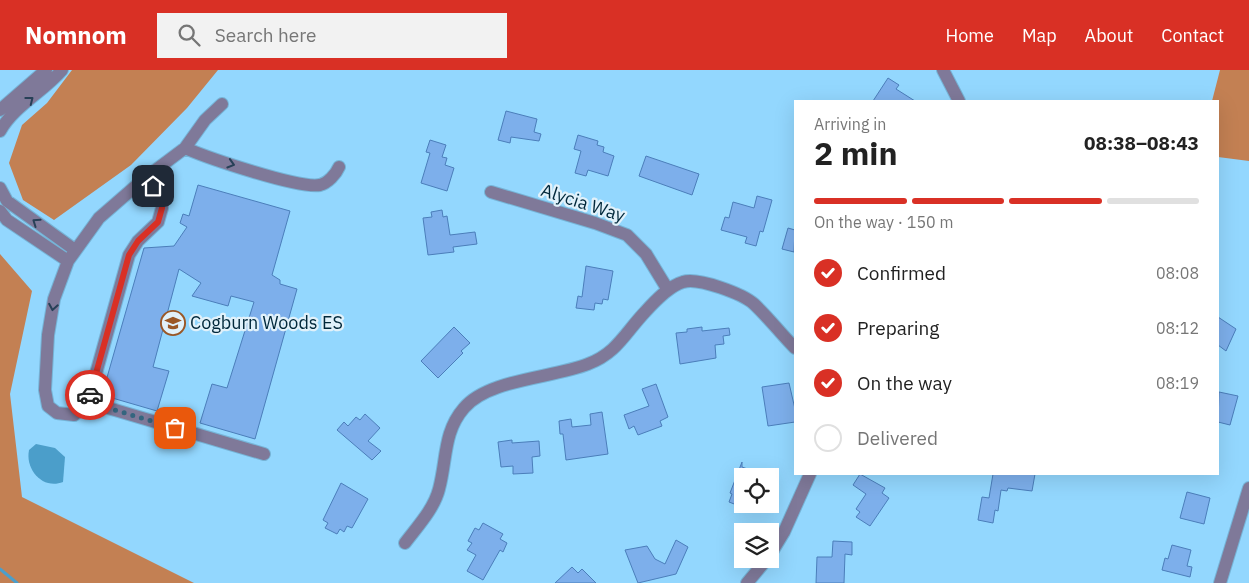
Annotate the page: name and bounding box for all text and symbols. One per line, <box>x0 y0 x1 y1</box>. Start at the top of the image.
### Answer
search box <box>157 13 507 58</box>
text: Nomnom <box>25 19 127 51</box>
icon: search <box>175 21 203 49</box>
text: Search here <box>215 23 317 47</box>
text: Home <box>946 24 994 47</box>
text: Map <box>1022 24 1057 47</box>
text: About <box>1085 24 1133 47</box>
text: Contact <box>1161 24 1224 47</box>
one-way arrow <box>24 97 34 106</box>
text: Arriving in <box>814 114 886 134</box>
text: 08:38–08:43 <box>1084 131 1199 155</box>
text: 2 min <box>814 132 898 174</box>
one-way arrow <box>227 158 235 168</box>
pin <box>132 165 174 207</box>
icon: home <box>139 172 167 200</box>
street label: Alycia Way <box>538 178 628 227</box>
text: On the way · 150 m <box>814 212 953 232</box>
one-way arrow <box>32 219 42 228</box>
icon: check <box>814 259 842 287</box>
text: Confirmed <box>857 261 946 285</box>
text: 08:08 <box>1156 263 1199 283</box>
one-way arrow <box>48 302 59 311</box>
school or university icon: Cogburn Woods ES <box>160 310 186 336</box>
place label: Cogburn Woods ES <box>190 311 343 334</box>
icon: check <box>814 314 842 342</box>
text: Preparing <box>857 316 939 340</box>
text: 08:12 <box>1156 318 1199 338</box>
icon: check <box>814 369 842 397</box>
courier <box>65 370 115 420</box>
text: On the way <box>857 371 952 395</box>
text: 08:19 <box>1156 373 1199 393</box>
icon: car <box>76 381 104 409</box>
pin <box>154 407 196 449</box>
icon: bag <box>161 414 189 442</box>
text: Delivered <box>857 426 938 450</box>
map controls <box>734 468 779 568</box>
button: locate <box>734 468 779 513</box>
button: layers <box>734 523 779 568</box>

